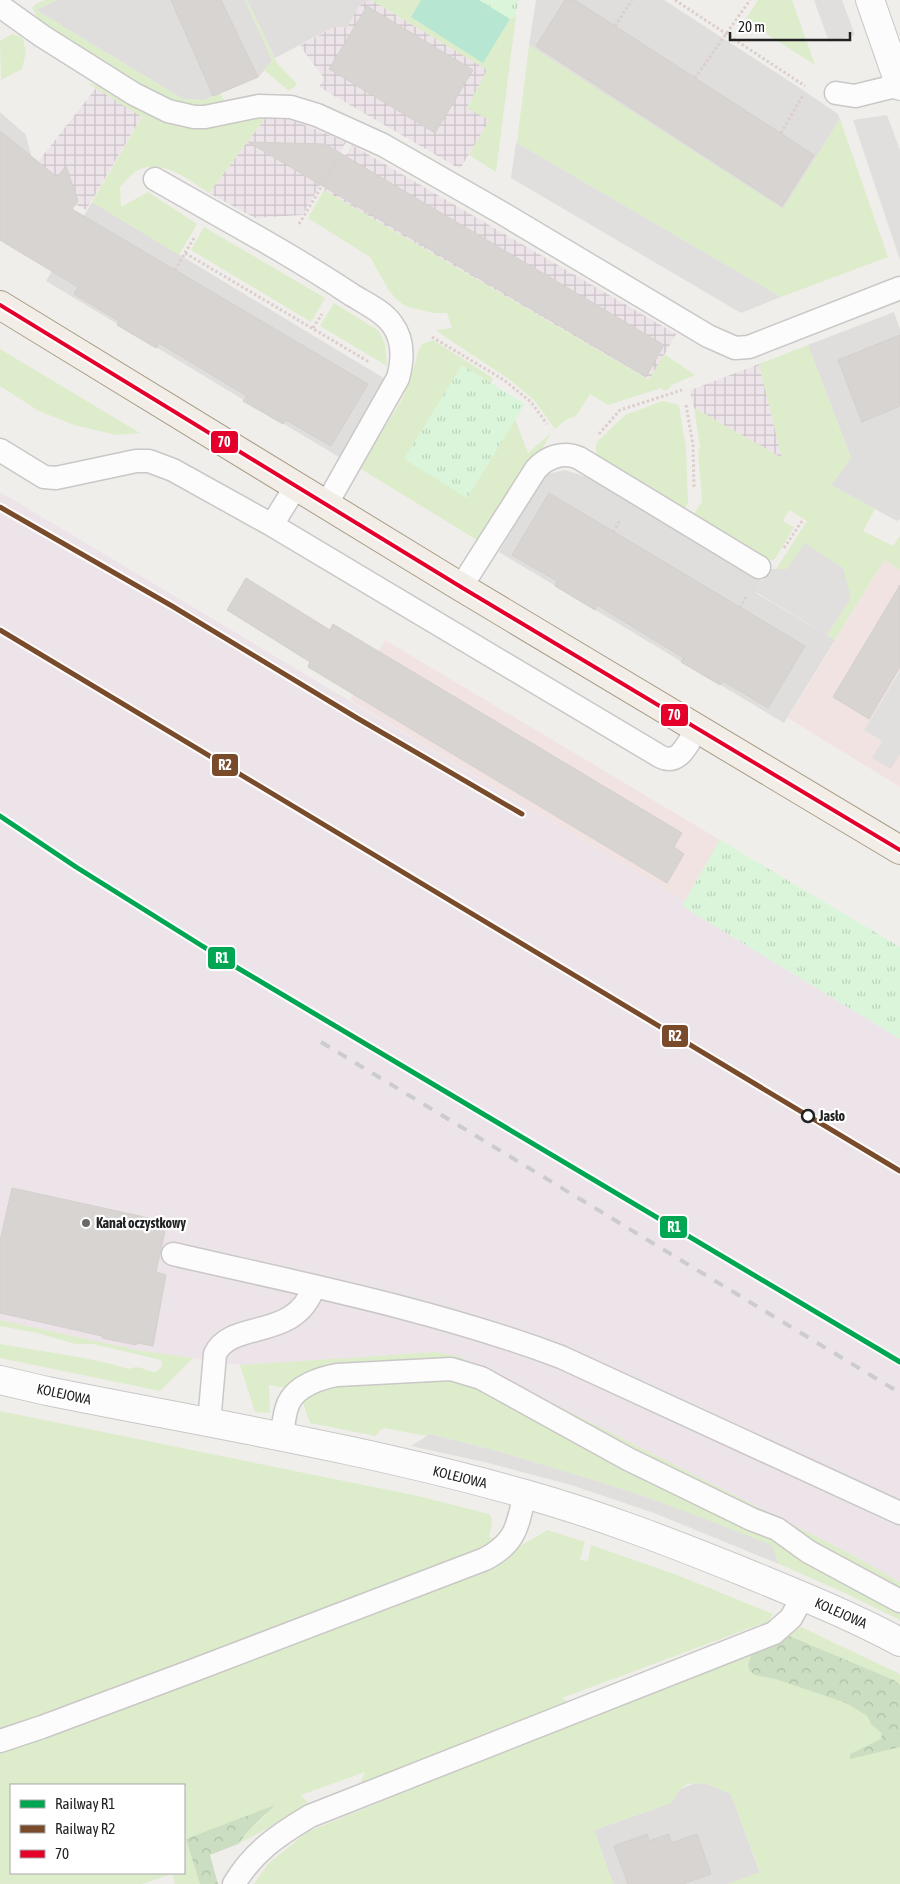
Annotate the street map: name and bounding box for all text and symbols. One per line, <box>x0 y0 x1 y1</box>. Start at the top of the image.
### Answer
scale bar <box>730 10 850 42</box>
text: 20 m <box>738 18 765 35</box>
line badge: 70 <box>210 430 239 454</box>
text: 70 <box>217 434 231 450</box>
line badge: 70 <box>660 703 689 727</box>
text: 70 <box>667 707 681 723</box>
line badge: R2 <box>211 753 239 777</box>
text: R2 <box>218 757 232 773</box>
line badge: R1 <box>207 946 236 970</box>
text: R1 <box>215 950 229 966</box>
line badge: R2 <box>661 1024 689 1048</box>
text: R2 <box>668 1028 682 1044</box>
place label: Jasło <box>818 1108 846 1124</box>
marker: Jasło <box>801 1109 815 1123</box>
place label: Kanał oczystkowy <box>96 1215 186 1231</box>
line badge: R1 <box>659 1215 688 1239</box>
marker: Kanał oczystkowy <box>80 1217 92 1229</box>
text: R1 <box>667 1219 681 1235</box>
street label: KOLEJOWA <box>35 1380 93 1408</box>
street label: KOLEJOWA <box>431 1463 489 1491</box>
street label: KOLEJOWA <box>813 1594 870 1632</box>
legend <box>10 1784 185 1874</box>
text: Railway R1 <box>55 1795 115 1812</box>
text: Railway R2 <box>55 1820 115 1837</box>
text: 70 <box>55 1845 69 1862</box>

